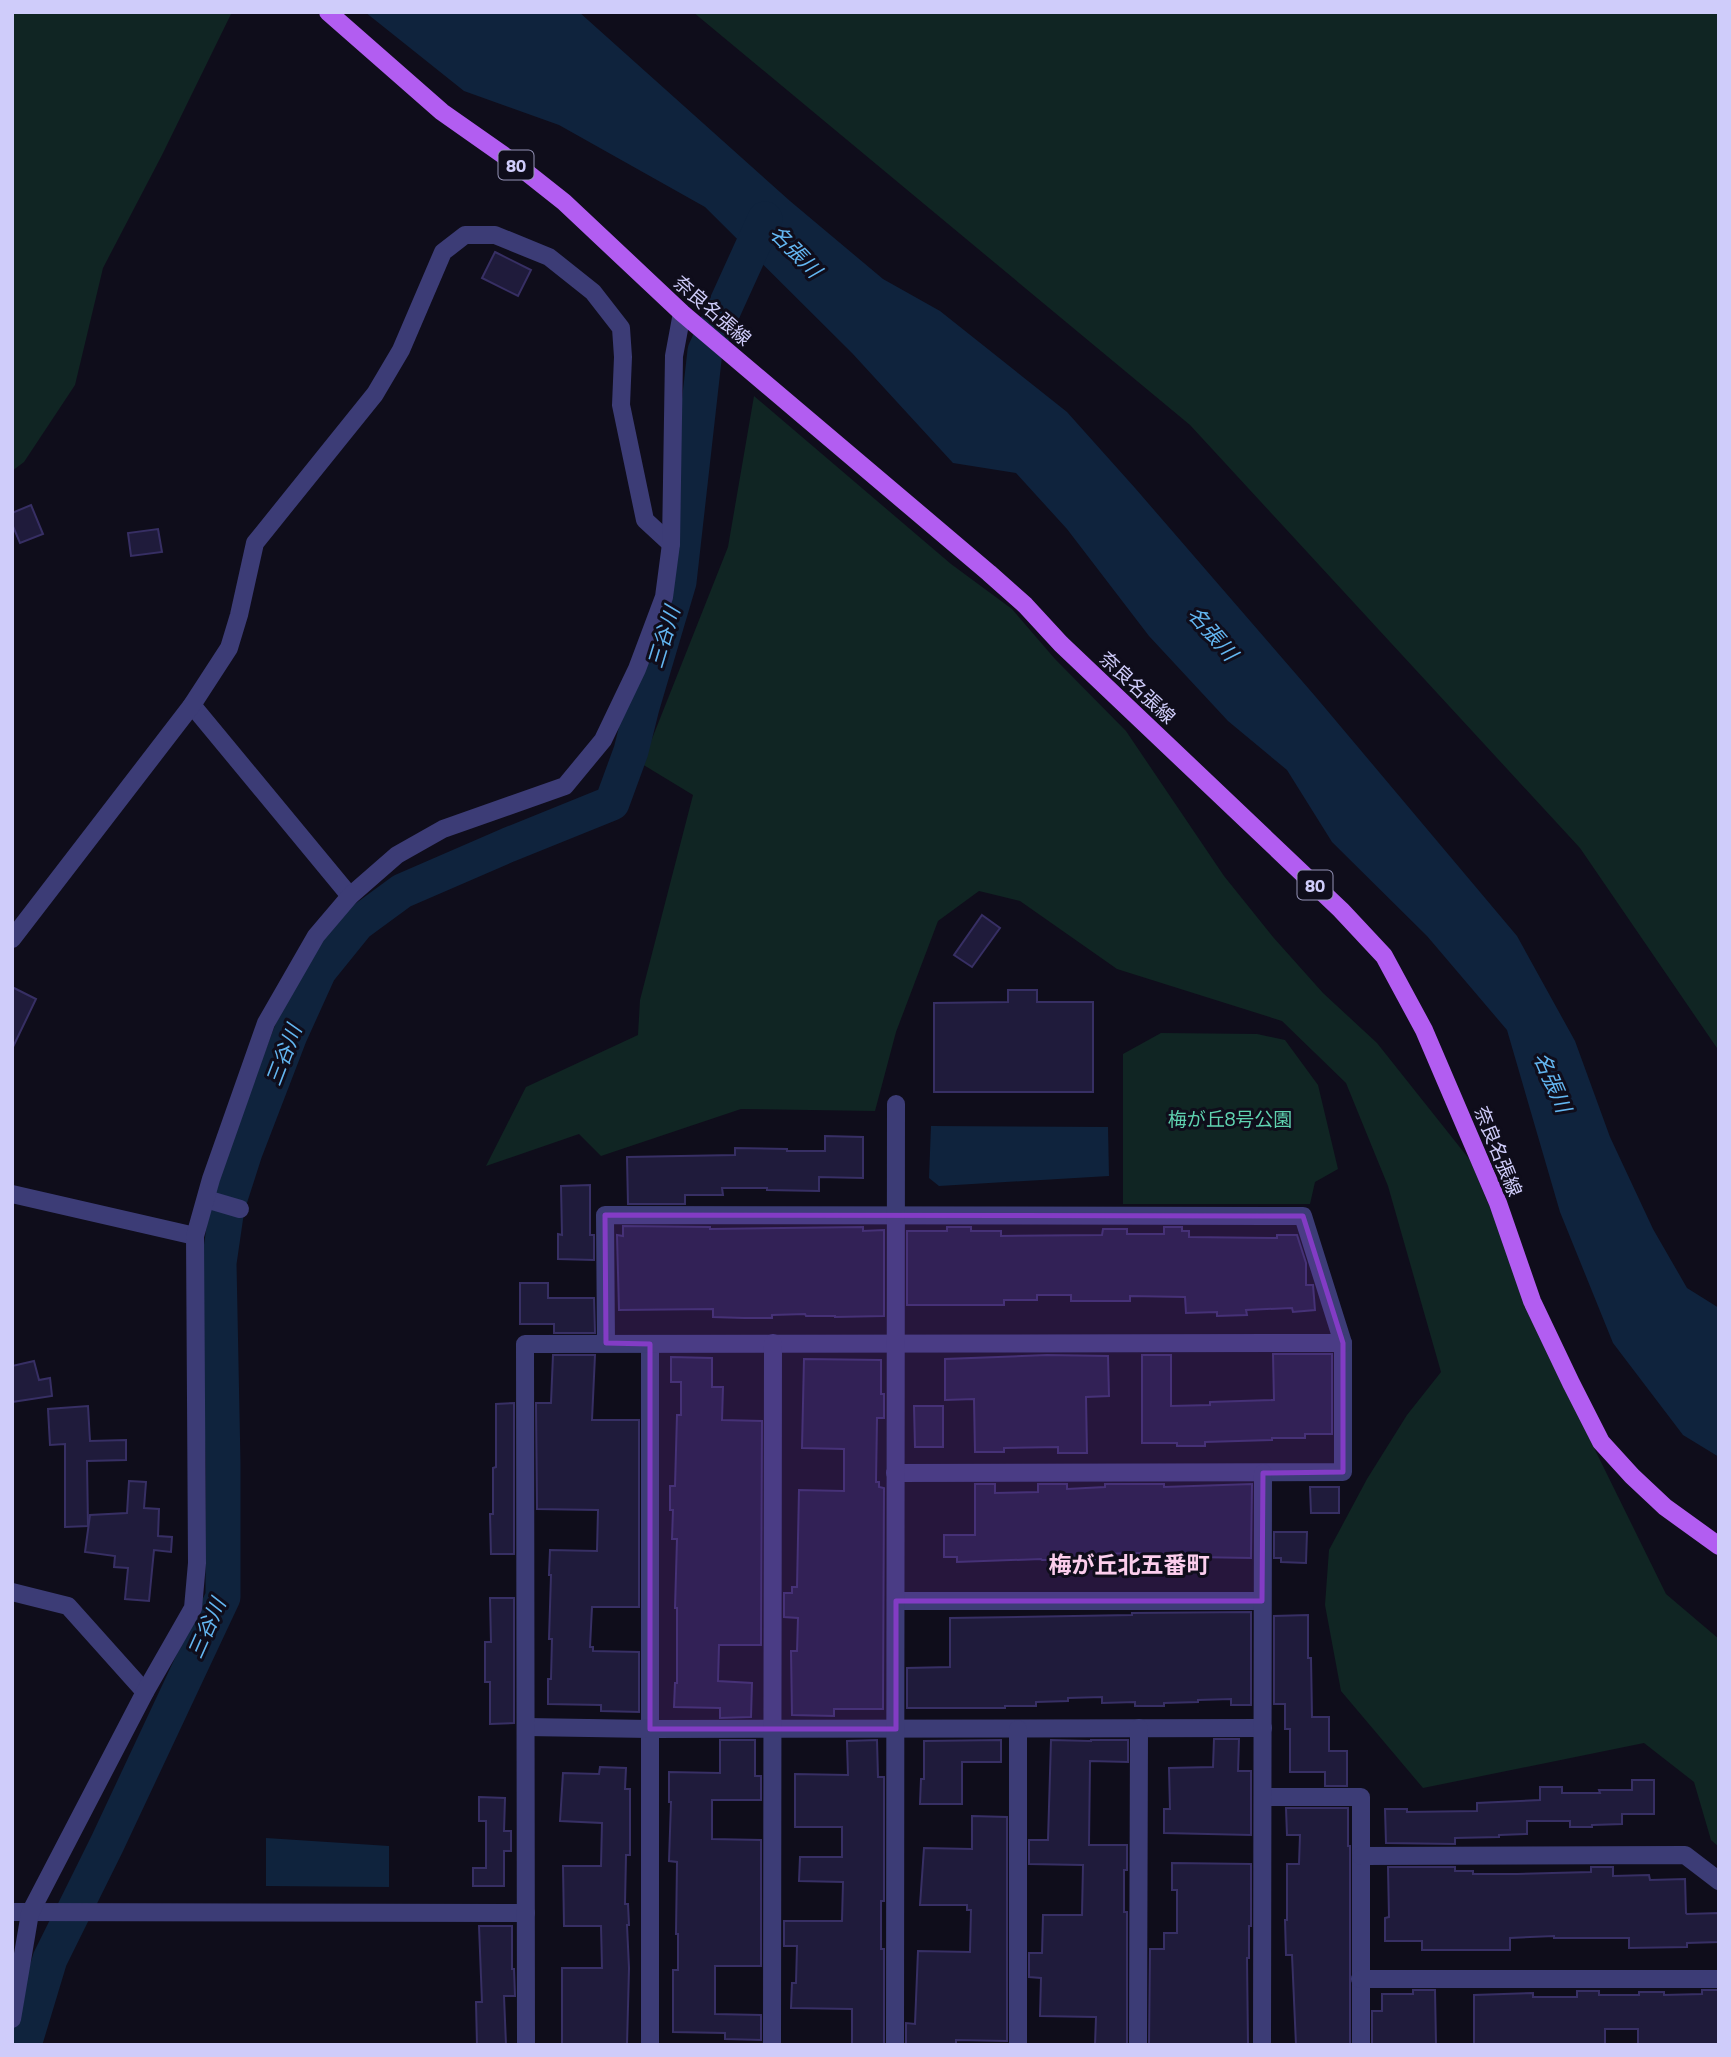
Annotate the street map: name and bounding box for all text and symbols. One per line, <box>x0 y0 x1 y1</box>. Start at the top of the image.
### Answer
road number: 80 <box>498 150 534 180</box>
water label: 名張川 <box>763 217 831 286</box>
street label: 奈良名張線 <box>668 268 758 352</box>
water label: 名張川 <box>1180 599 1247 669</box>
water label: 三谷川 <box>638 600 688 672</box>
street label: 奈良名張線 <box>1093 644 1183 730</box>
road number: 80 <box>1298 870 1332 900</box>
water label: 三谷川 <box>257 1018 310 1090</box>
water label: 名張川 <box>1526 1047 1581 1119</box>
street label: 奈良名張線 <box>1468 1102 1530 1200</box>
park label: 梅が丘8号公園 <box>1168 1104 1292 1133</box>
district label: 梅が丘北五番町 <box>1049 1547 1210 1582</box>
water label: 三谷川 <box>179 1591 234 1663</box>

